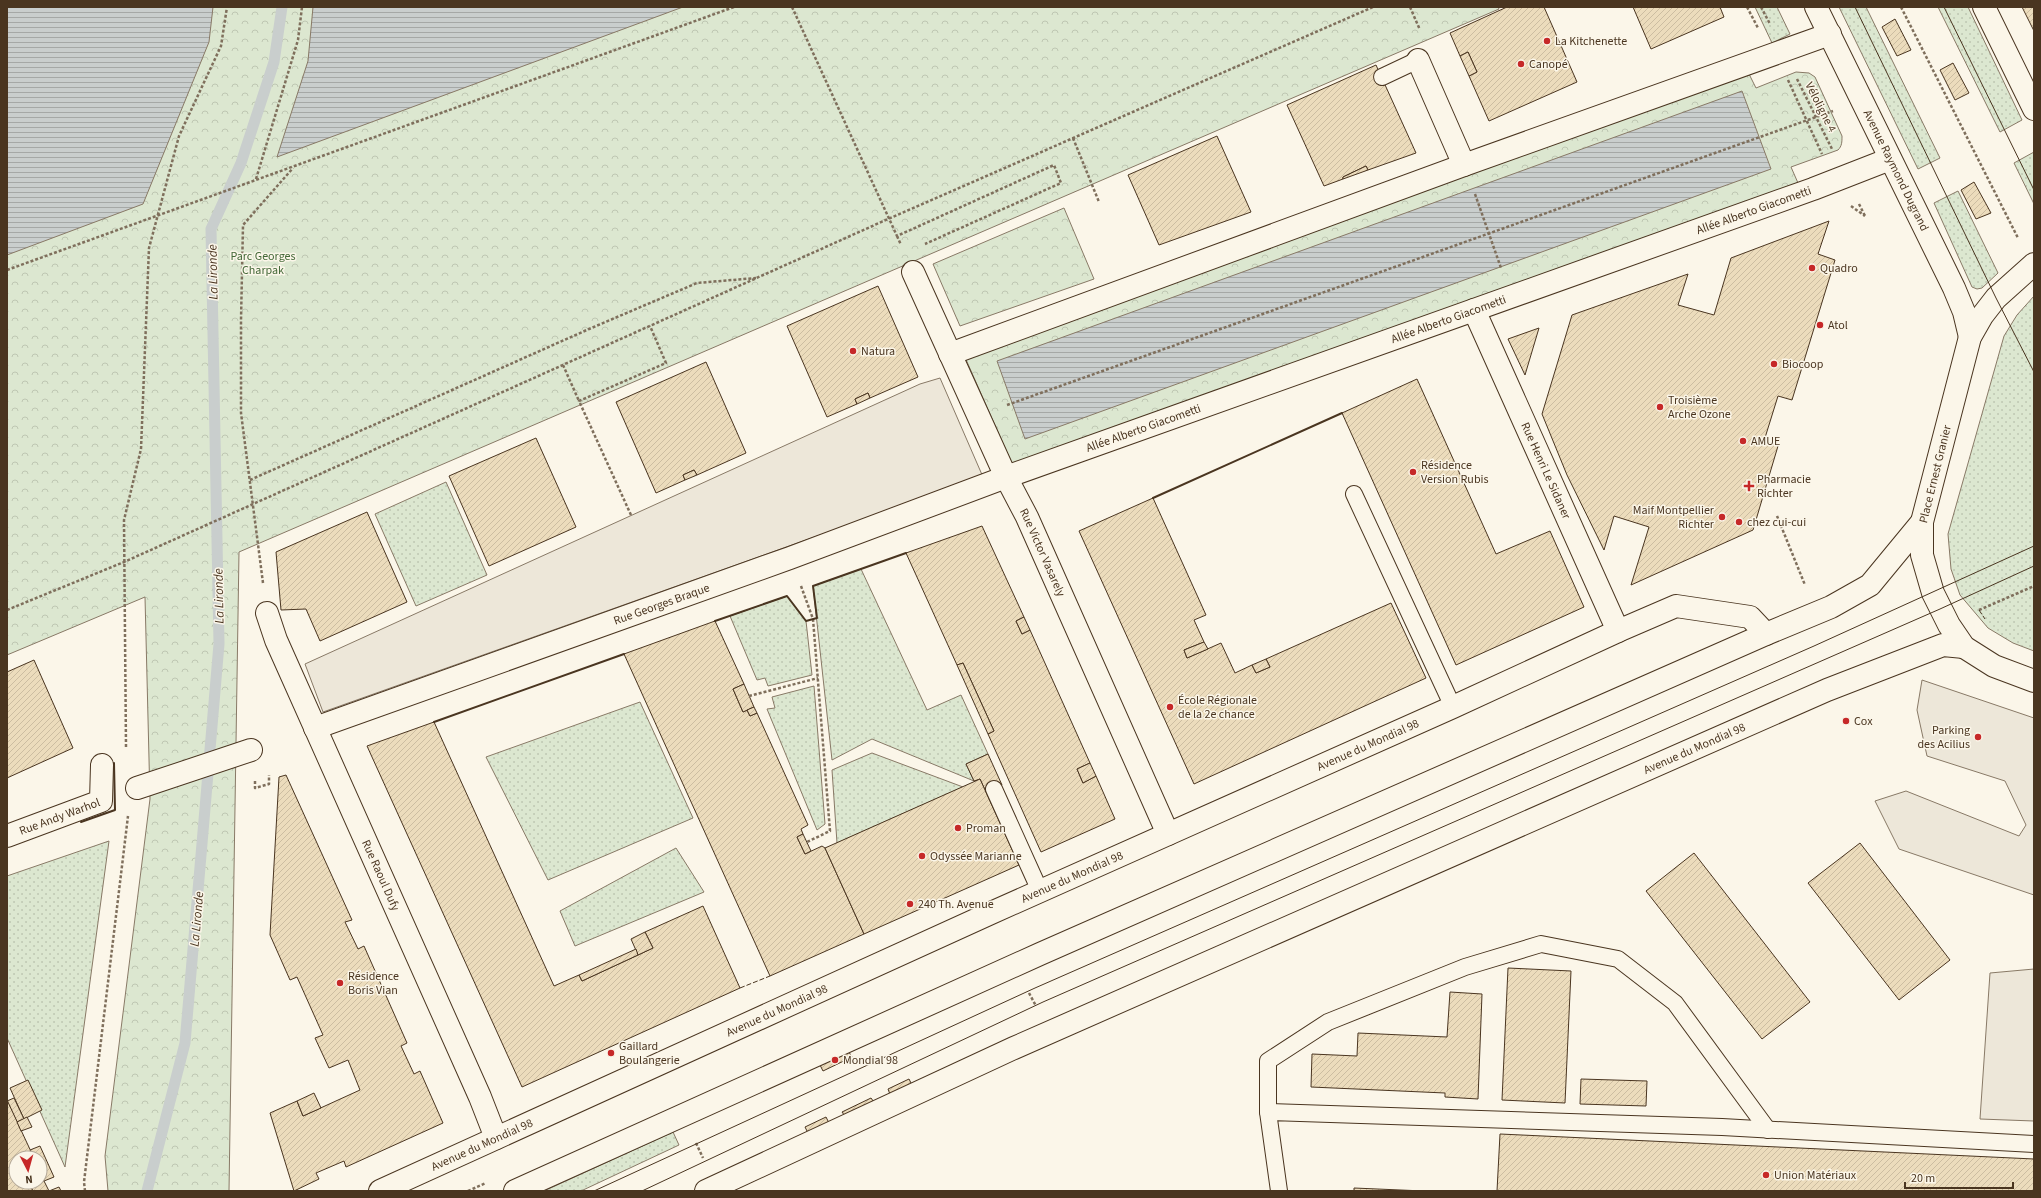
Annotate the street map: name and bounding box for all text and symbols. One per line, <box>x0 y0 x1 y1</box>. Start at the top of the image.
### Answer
place label: La Kitchenette <box>1555 33 1627 50</box>
marker: La Kitchenette <box>1542 36 1552 46</box>
place label: Canopé <box>1529 56 1568 73</box>
marker: Canopé <box>1516 59 1526 69</box>
street label: Véloligne 4 <box>1801 79 1841 135</box>
street label: Avenue Raymond Dugrand <box>1859 107 1933 234</box>
street label: Allée Alberto Giacometti <box>1694 182 1814 239</box>
water label: La Lironde <box>204 244 222 300</box>
park label: Parc Georges Charpak <box>230 248 296 279</box>
place label: Quadro <box>1820 260 1858 277</box>
marker: Quadro <box>1807 263 1817 273</box>
street label: Allée Alberto Giacometti <box>1389 291 1509 348</box>
place label: Atol <box>1828 317 1848 334</box>
marker: Atol <box>1815 320 1825 330</box>
place label: Natura <box>861 343 895 360</box>
marker: Natura <box>848 346 858 356</box>
place label: Biocoop <box>1782 356 1824 373</box>
marker: Biocoop <box>1769 359 1779 369</box>
place label: Troisième Arche Ozone <box>1668 392 1731 423</box>
street label: Allée Alberto Giacometti <box>1084 400 1203 457</box>
marker: Troisième Arche Ozone <box>1655 402 1665 412</box>
street label: Rue Henri Le Sidaner <box>1516 420 1575 523</box>
street label: Place Ernest Granier <box>1915 422 1956 525</box>
place label: AMUE <box>1751 433 1780 450</box>
marker: AMUE <box>1738 436 1748 446</box>
place label: Résidence Version Rubis <box>1421 457 1489 488</box>
marker: Résidence Version Rubis <box>1408 467 1418 477</box>
place label: Pharmacie Richter <box>1757 471 1811 502</box>
marker: Pharmacie Richter <box>1744 481 1754 491</box>
place label: Maif Montpellier Richter <box>1633 502 1715 533</box>
street label: Rue Victor Vasarely <box>1015 506 1069 600</box>
marker: Maif Montpellier Richter <box>1717 512 1727 522</box>
place label: chez cui-cui <box>1747 514 1806 531</box>
marker: chez cui-cui <box>1734 517 1744 527</box>
water label: La Lironde <box>210 568 228 624</box>
street label: Rue Georges Braque <box>611 579 712 630</box>
place label: École Régionale de la 2e chance <box>1178 692 1257 723</box>
marker: École Régionale de la 2e chance <box>1165 702 1175 712</box>
place label: Cox <box>1854 713 1873 730</box>
street label: Avenue du Mondial 98 <box>1314 715 1422 776</box>
marker: Cox <box>1841 716 1851 726</box>
street label: Avenue du Mondial 98 <box>1641 719 1748 779</box>
place label: Parking des Acilius <box>1917 722 1970 753</box>
marker: Parking des Acilius <box>1973 732 1983 742</box>
street label: Rue Andy Warhol <box>17 794 103 840</box>
place label: Proman <box>966 820 1006 837</box>
marker: Proman <box>953 823 963 833</box>
street label: Rue Raoul Dufy <box>357 837 404 914</box>
street label: Avenue du Mondial 98 <box>1019 847 1126 907</box>
place label: Odyssée Marianne <box>930 848 1022 865</box>
marker: Odyssée Marianne <box>917 851 927 861</box>
water label: La Lironde <box>186 891 208 948</box>
place label: 240 Th. Avenue <box>918 896 994 913</box>
marker: 240 Th. Avenue <box>905 899 915 909</box>
place label: Résidence Boris Vian <box>348 968 399 999</box>
marker: Résidence Boris Vian <box>335 978 345 988</box>
street label: Avenue du Mondial 98 <box>723 980 831 1041</box>
place label: Gaillard Boulangerie <box>619 1038 680 1069</box>
marker: Gaillard Boulangerie <box>606 1048 616 1058</box>
place label: Mondial 98 <box>843 1052 898 1069</box>
marker: Mondial 98 <box>830 1055 840 1065</box>
street label: Avenue du Mondial 98 <box>429 1115 536 1176</box>
north arrow <box>8 1150 48 1190</box>
scale bar <box>1905 1164 2013 1190</box>
place label: Union Matériaux <box>1774 1167 1857 1184</box>
marker: Union Matériaux <box>1761 1170 1771 1180</box>
text: 20 m <box>1911 1170 1935 1187</box>
text: N <box>25 1172 33 1187</box>

